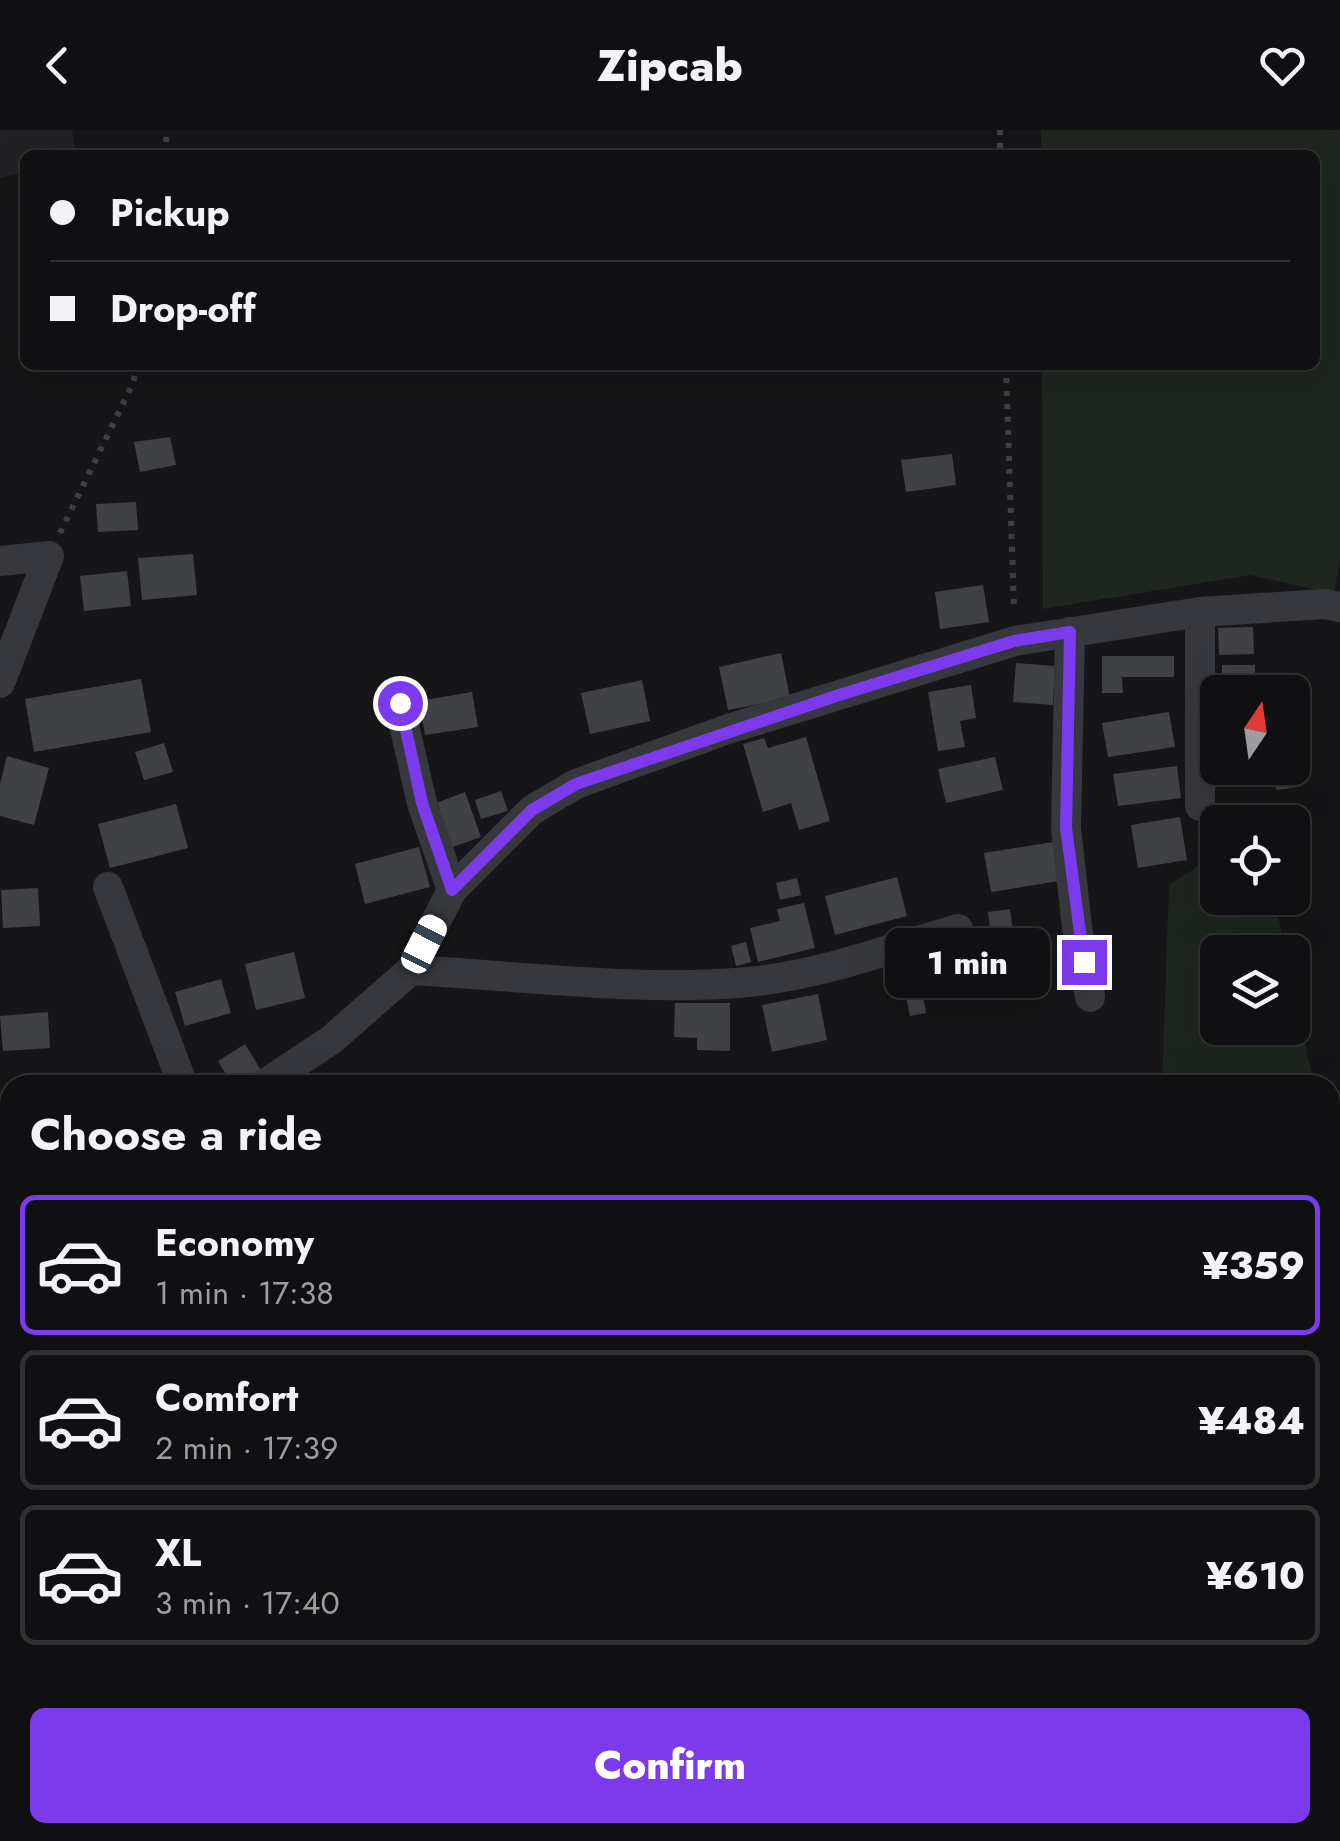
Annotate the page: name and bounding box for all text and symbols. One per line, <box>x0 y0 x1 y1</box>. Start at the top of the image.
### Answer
text: Zipcab <box>597 33 743 98</box>
icon: back <box>30 38 85 93</box>
icon: heart <box>1255 38 1310 93</box>
text: Pickup <box>110 185 230 240</box>
text: Drop-off <box>110 281 256 336</box>
north arrow <box>1200 675 1310 785</box>
map controls <box>1200 675 1310 1045</box>
route start <box>378 681 423 726</box>
button: locate <box>1200 805 1310 915</box>
car <box>397 910 451 978</box>
callout: 1 min <box>884 927 1049 997</box>
button: layers <box>1200 935 1310 1045</box>
text: 1 min <box>927 940 1008 986</box>
route end <box>1062 940 1107 985</box>
text: Choose a ride <box>30 1102 322 1167</box>
text: Economy <box>155 1215 314 1270</box>
icon: car <box>35 1220 125 1310</box>
text: ¥359 <box>1202 1238 1305 1293</box>
text: 1 min · 17:38 <box>155 1270 334 1316</box>
text: Comfort <box>155 1370 298 1425</box>
icon: car <box>35 1375 125 1465</box>
text: ¥484 <box>1198 1393 1305 1448</box>
text: 2 min · 17:39 <box>155 1425 338 1471</box>
text: XL <box>155 1525 201 1580</box>
icon: car <box>35 1530 125 1620</box>
text: ¥610 <box>1206 1548 1305 1603</box>
text: 3 min · 17:40 <box>155 1580 340 1626</box>
button: Confirm <box>30 1708 1310 1823</box>

